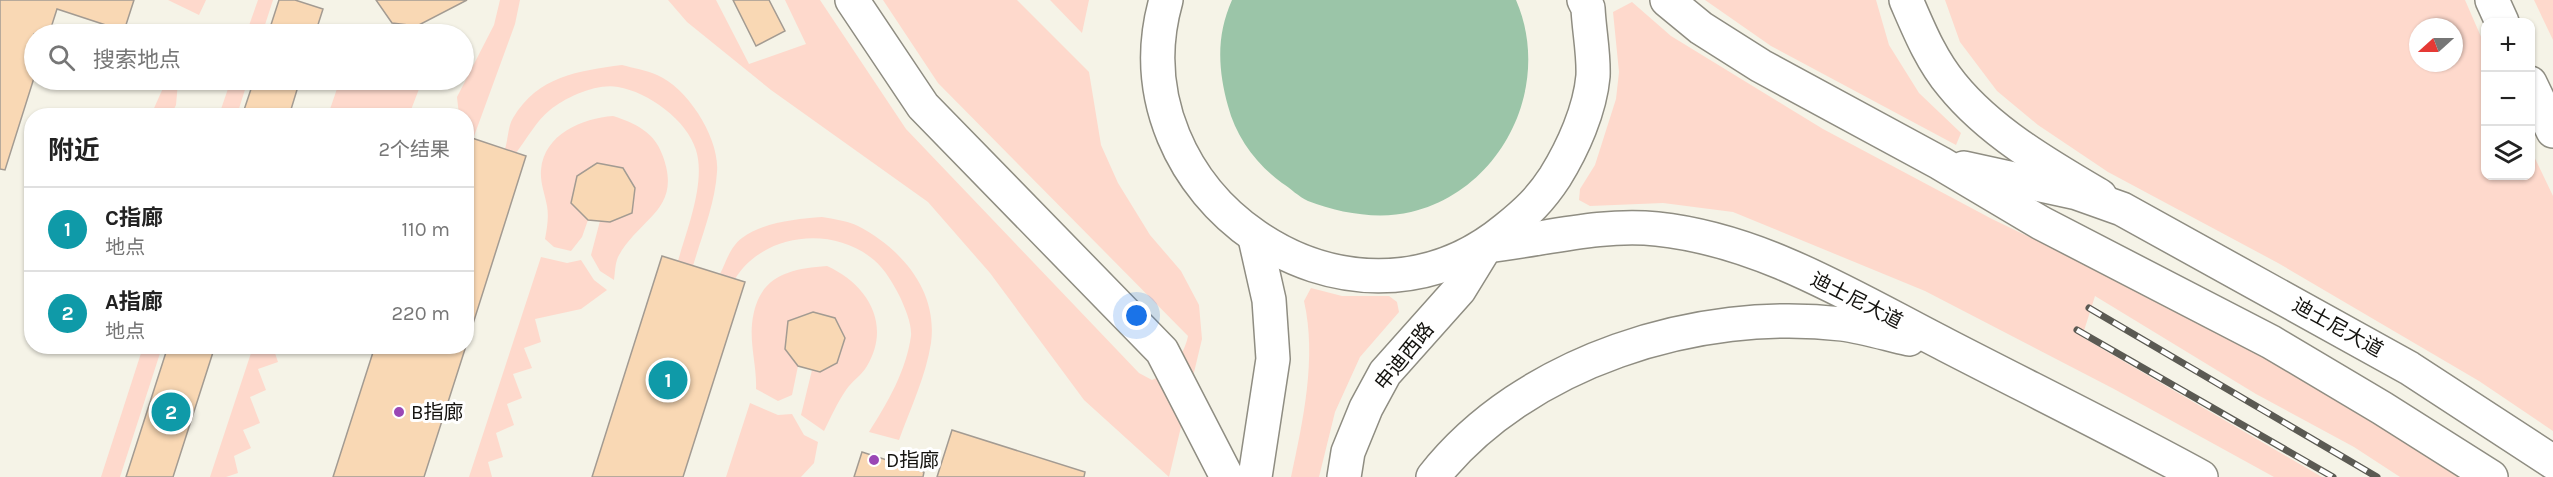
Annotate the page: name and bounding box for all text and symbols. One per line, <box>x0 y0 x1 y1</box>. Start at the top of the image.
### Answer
north arrow <box>2409 18 2463 72</box>
map controls <box>2481 18 2535 180</box>
button: + <box>2481 18 2535 72</box>
search box <box>24 24 474 90</box>
icon: search <box>45 41 78 74</box>
text: 搜索地点 <box>93 47 181 73</box>
button: − <box>2481 72 2535 126</box>
button: layers <box>2481 126 2535 180</box>
text: 附近 <box>48 135 100 166</box>
text: 2个结果 <box>378 138 450 161</box>
text: C指廊 <box>105 205 163 231</box>
text: 1 <box>64 218 71 241</box>
text: 110 m <box>401 218 450 241</box>
text: 地点 <box>105 236 145 259</box>
street label: 迪士尼大道 <box>1807 267 1907 333</box>
text: A指廊 <box>105 289 163 315</box>
street label: 迪士尼大道 <box>2288 293 2387 362</box>
your location <box>1122 301 1151 330</box>
text: 2 <box>61 302 74 325</box>
text: 220 m <box>391 302 450 325</box>
street label: 申迪西路 <box>1370 318 1438 395</box>
text: 地点 <box>105 320 145 343</box>
pin: 1 <box>648 358 688 403</box>
pin: 2 <box>152 390 190 434</box>
place label: B指廊 <box>411 401 463 424</box>
marker: B指廊 <box>392 405 406 419</box>
place label: D指廊 <box>886 449 939 472</box>
marker: D指廊 <box>867 453 881 467</box>

